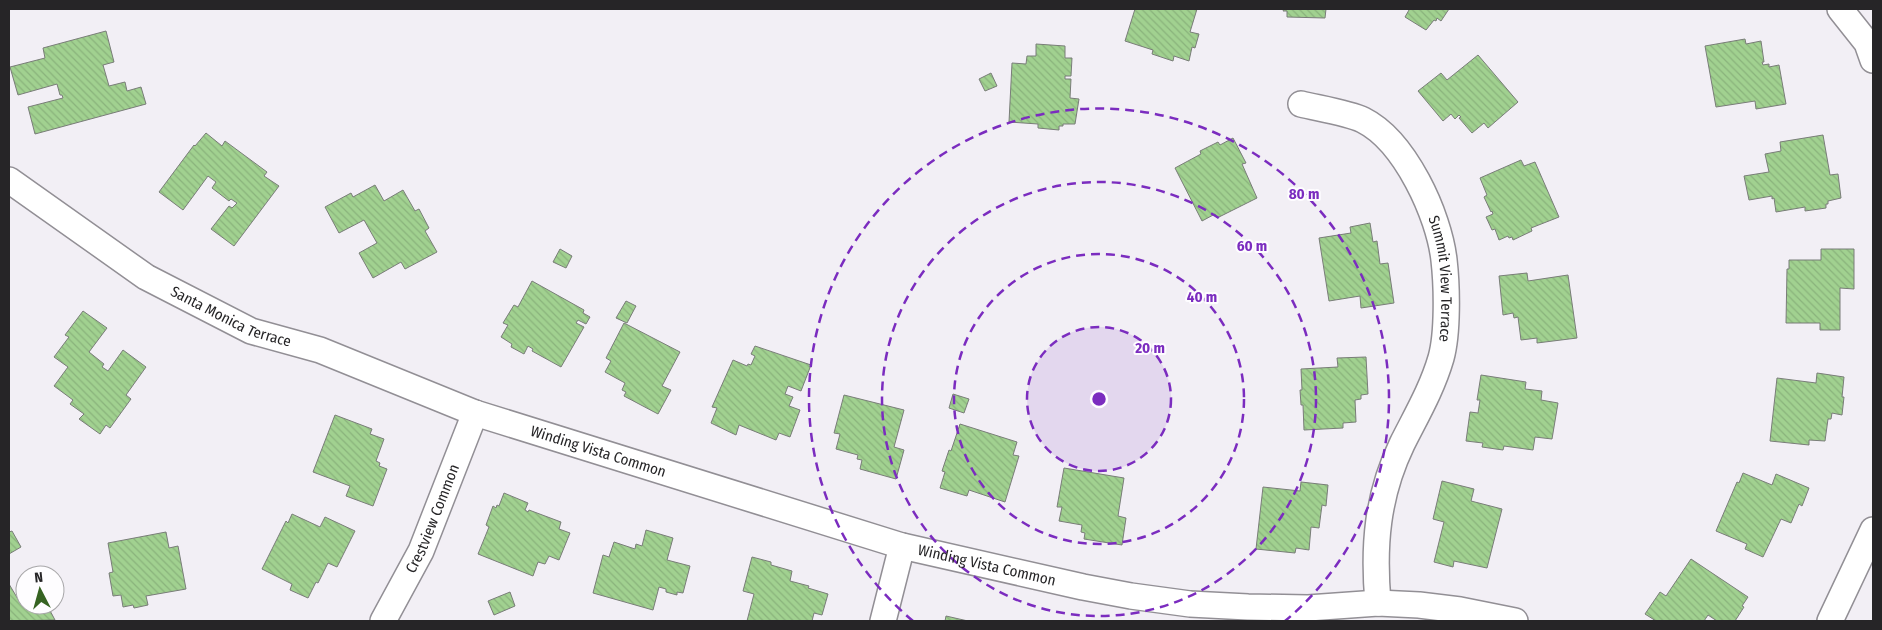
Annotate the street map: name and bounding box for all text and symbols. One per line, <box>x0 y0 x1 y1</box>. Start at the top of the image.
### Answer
text: 80 m <box>1289 185 1319 203</box>
street label: Summit View Terrace <box>1425 213 1455 343</box>
text: 60 m <box>1237 237 1267 255</box>
street label: Santa Monica Terrace <box>168 282 293 351</box>
text: 40 m <box>1187 288 1217 306</box>
text: 20 m <box>1134 339 1165 357</box>
centre of rings <box>1090 390 1108 408</box>
street label: Winding Vista Common <box>528 422 668 481</box>
street label: Crestview Common <box>402 462 463 576</box>
street label: Winding Vista Common <box>916 541 1058 590</box>
north arrow <box>15 565 65 615</box>
text: N <box>34 569 44 586</box>

